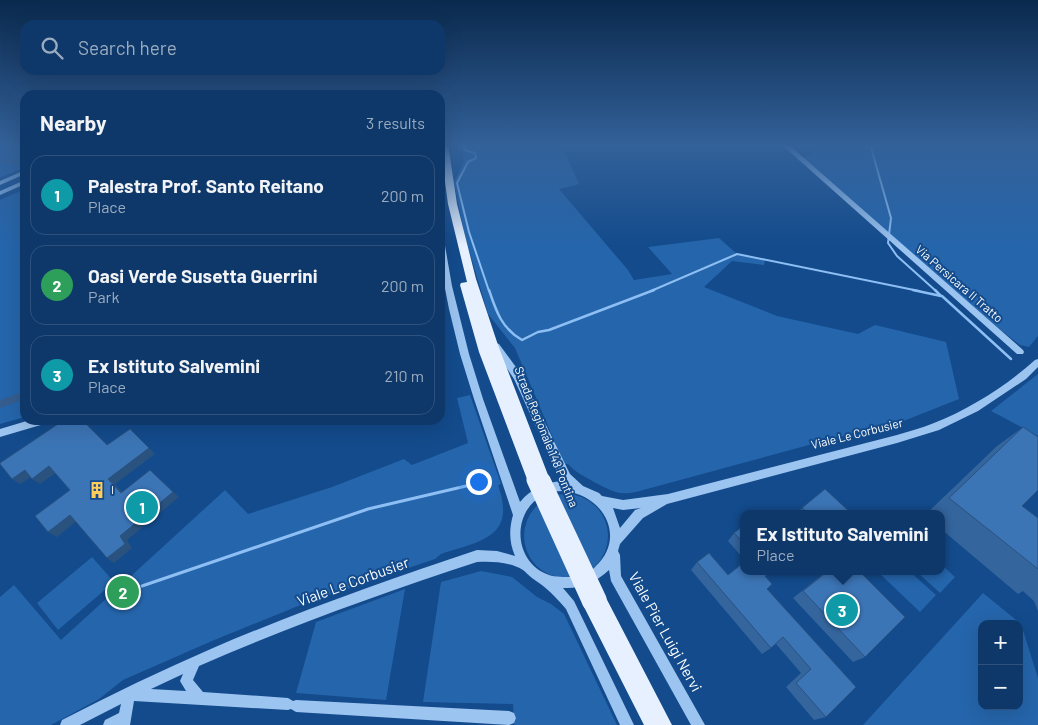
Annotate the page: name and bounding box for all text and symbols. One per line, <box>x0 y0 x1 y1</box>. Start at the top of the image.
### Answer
search box <box>20 20 445 75</box>
icon: search <box>38 34 66 62</box>
text: Search here <box>78 36 177 59</box>
text: Nearby <box>40 110 106 135</box>
text: 3 results <box>366 113 425 132</box>
text: Palestra Prof. Santo Reitano <box>88 174 324 197</box>
text: 1 <box>54 186 60 205</box>
text: 200 m <box>381 186 424 205</box>
text: Place <box>88 197 126 216</box>
street label: Via Persicara II Tratto <box>913 242 1006 325</box>
text: Oasi Verde Susetta Guerrini <box>88 264 318 287</box>
text: 2 <box>53 276 61 295</box>
text: 200 m <box>381 276 424 295</box>
text: Park <box>88 287 119 306</box>
text: Ex Istituto Salvemini <box>88 354 260 377</box>
street label: Strada Regionale 148 Pontina <box>512 364 582 509</box>
text: 3 <box>53 366 61 385</box>
text: 210 m <box>385 366 424 385</box>
text: Place <box>88 377 126 396</box>
street label: Viale Le Corbusier <box>809 415 905 451</box>
your location <box>466 469 492 495</box>
building icon: I <box>87 480 107 500</box>
place label: I <box>111 482 114 496</box>
pin: 1 <box>126 488 158 526</box>
popup <box>740 510 945 575</box>
text: Ex Istituto Salvemini <box>756 522 929 545</box>
text: Place <box>756 545 795 564</box>
street label: Viale Le Corbusier <box>294 552 412 610</box>
street label: Viale Pier Luigi Nervi <box>625 568 706 695</box>
pin: 2 <box>107 573 139 611</box>
pin: 3 <box>826 591 858 629</box>
map controls <box>978 620 1023 710</box>
button: + <box>978 620 1023 665</box>
button: − <box>978 665 1023 710</box>

